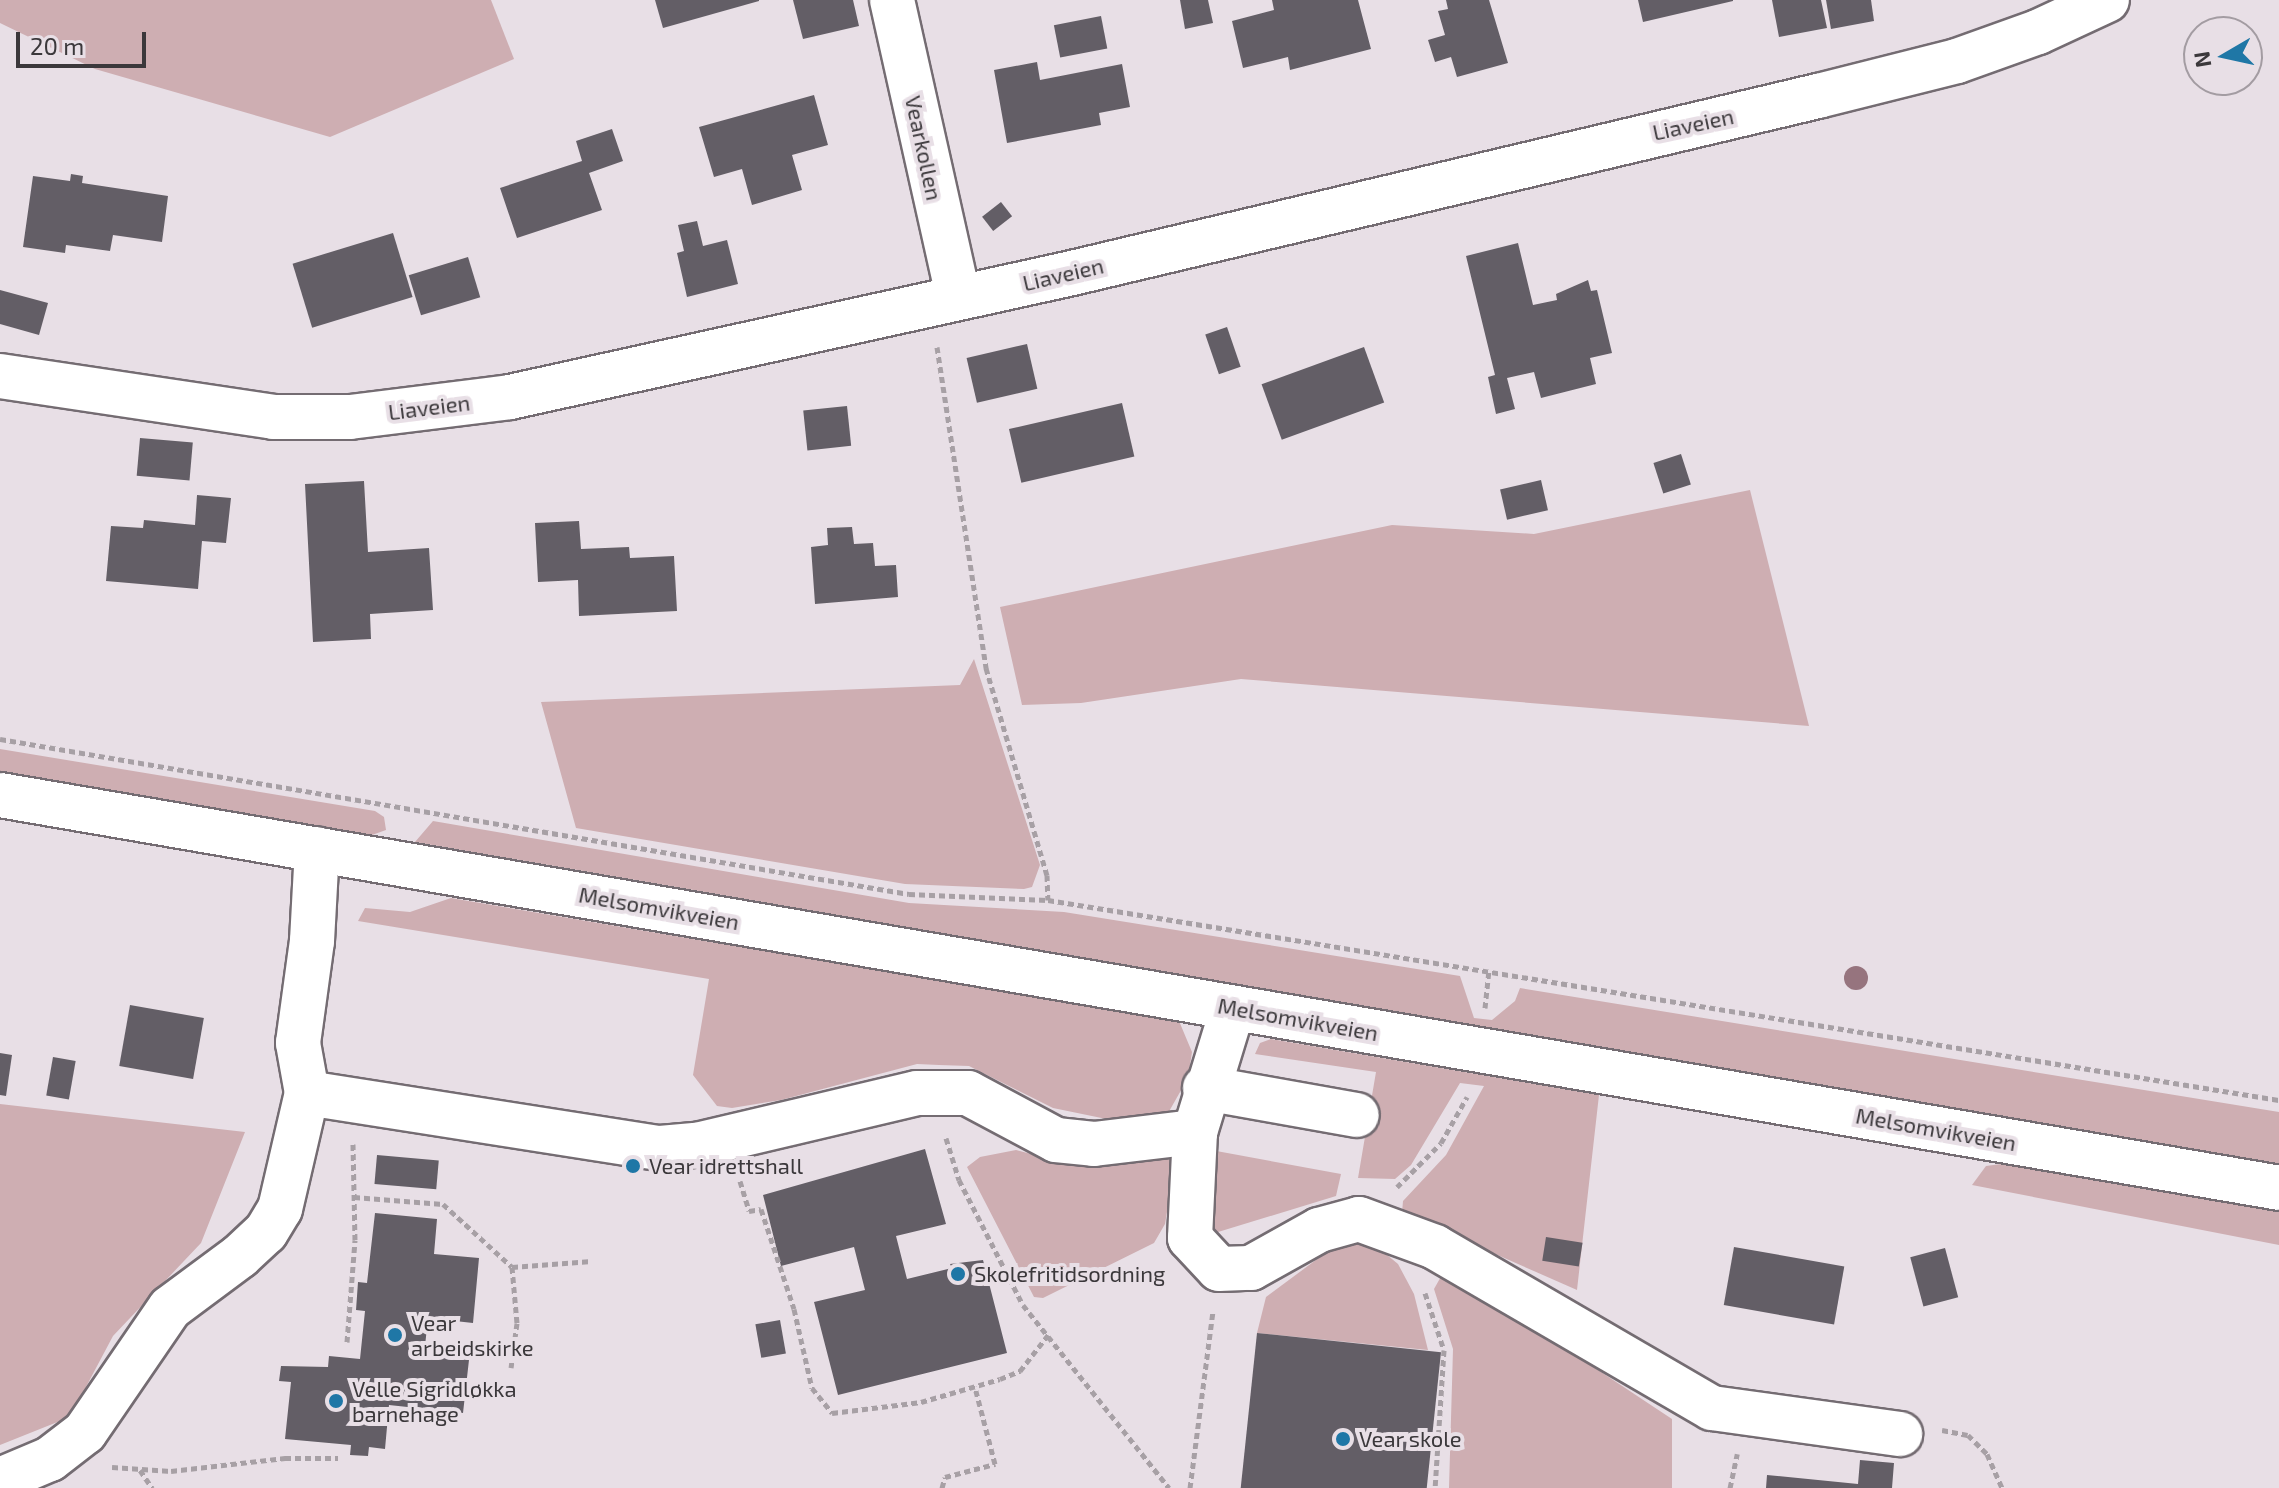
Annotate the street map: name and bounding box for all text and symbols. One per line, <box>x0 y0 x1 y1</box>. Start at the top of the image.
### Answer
scale bar <box>20 16 150 66</box>
north arrow <box>2183 16 2263 96</box>
text: 20 m <box>30 31 84 60</box>
text: N <box>2187 50 2215 69</box>
street label: Vearkollen <box>900 93 948 203</box>
street label: Liaveien <box>1650 103 1736 145</box>
street label: Liaveien <box>1020 252 1106 296</box>
street label: Liaveien <box>387 389 471 425</box>
street label: Melsomvikveien <box>577 881 741 935</box>
street label: Melsomvikveien <box>1216 992 1380 1046</box>
street label: Melsomvikveien <box>1854 1102 2018 1156</box>
place label: Vear idrettshall <box>649 1153 803 1179</box>
marker: Vear idrettshall <box>624 1157 642 1175</box>
place label: Skolefritidsordning <box>974 1261 1165 1287</box>
marker: Skolefritidsordning <box>949 1265 967 1283</box>
place label: Vear arbeidskirke <box>411 1309 534 1360</box>
marker: Vear arbeidskirke <box>386 1326 404 1344</box>
place label: Velle Sigridløkka barnehage <box>352 1375 517 1426</box>
marker: Velle Sigridløkka barnehage <box>327 1392 345 1410</box>
place label: Vear skole <box>1359 1426 1462 1452</box>
marker: Vear skole <box>1334 1430 1352 1448</box>

